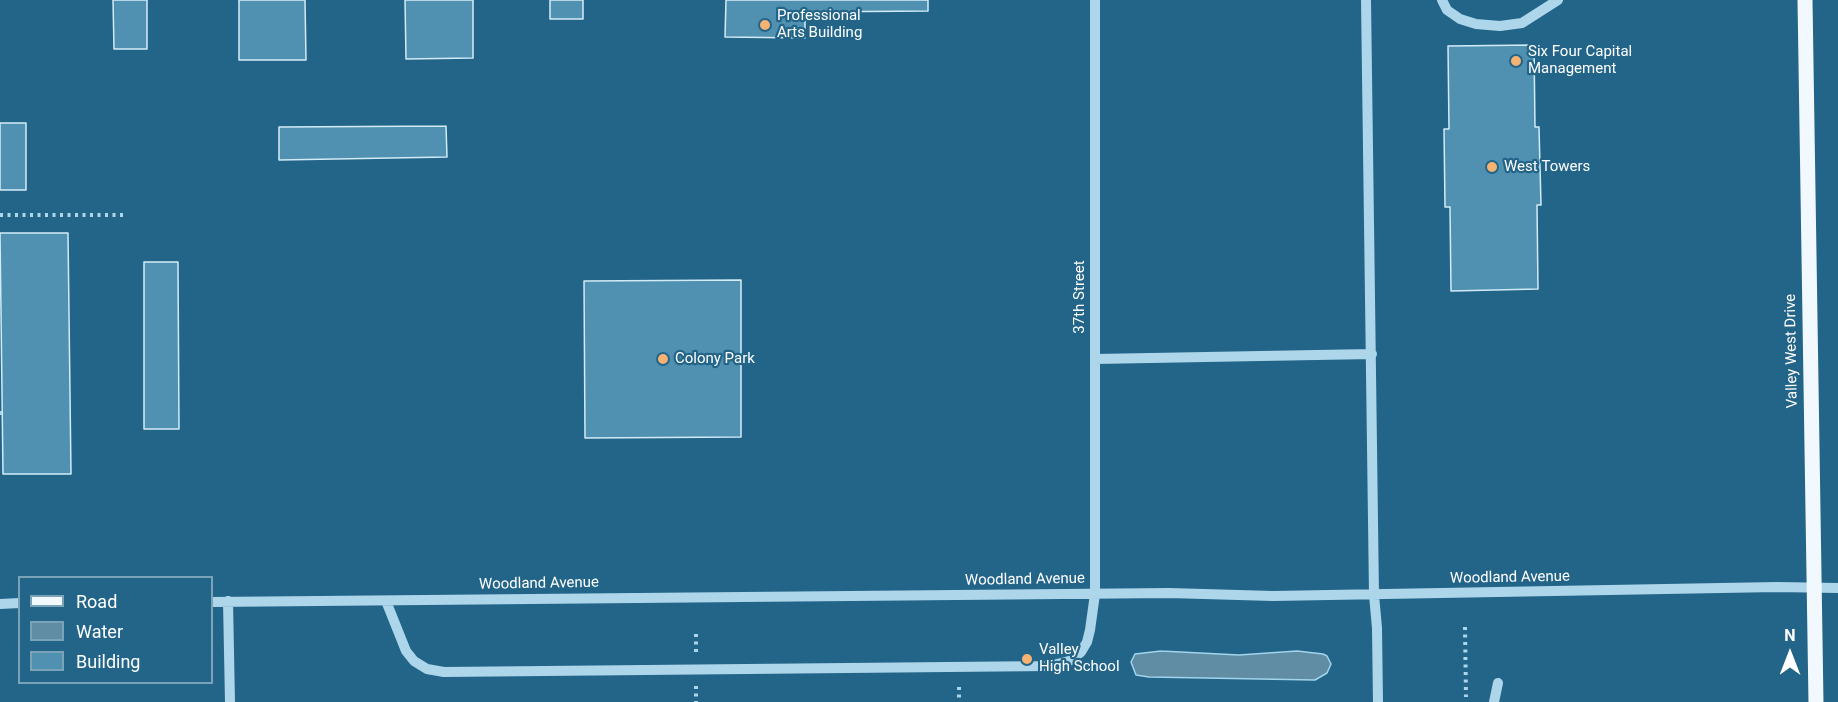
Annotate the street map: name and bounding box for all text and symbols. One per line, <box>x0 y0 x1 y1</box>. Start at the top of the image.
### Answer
place label: Professional Arts Building <box>777 7 862 42</box>
marker: Professional Arts Building <box>758 18 772 32</box>
place label: Six Four Capital Management <box>1528 43 1632 78</box>
marker: Six Four Capital Management <box>1509 54 1523 68</box>
place label: West Towers <box>1504 158 1590 176</box>
marker: West Towers <box>1485 160 1499 174</box>
street label: 37th Street <box>1071 260 1089 334</box>
street label: Valley West Drive <box>1782 294 1802 408</box>
place label: Colony Park <box>675 350 755 368</box>
marker: Colony Park <box>656 352 670 366</box>
street label: Woodland Avenue <box>1450 568 1570 588</box>
street label: Woodland Avenue <box>965 570 1085 590</box>
street label: Woodland Avenue <box>479 574 599 594</box>
legend <box>18 576 213 684</box>
text: Road <box>76 591 117 612</box>
text: Water <box>76 621 123 642</box>
north arrow <box>1760 624 1820 684</box>
text: N <box>1784 626 1796 645</box>
place label: Valley High School <box>1039 641 1120 676</box>
text: Building <box>76 651 140 672</box>
marker: Valley High School <box>1020 652 1034 666</box>

